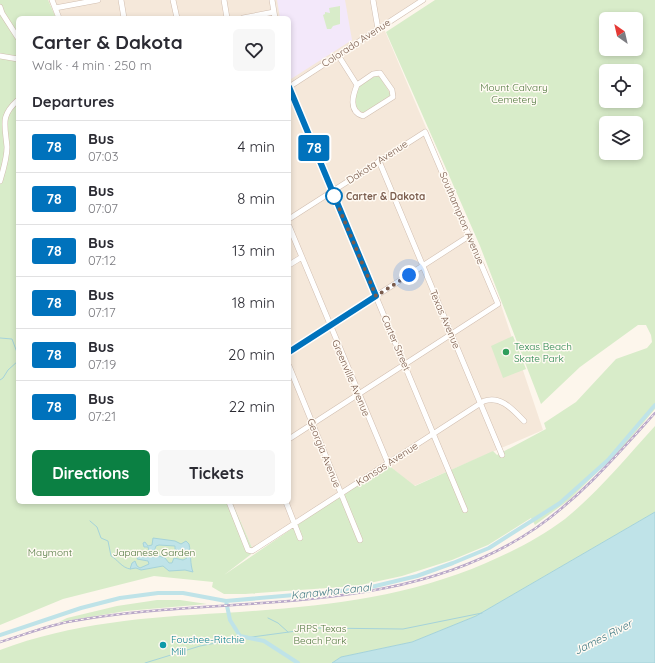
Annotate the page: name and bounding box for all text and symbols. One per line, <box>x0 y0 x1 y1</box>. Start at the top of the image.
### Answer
north arrow <box>599 12 643 56</box>
map controls <box>599 12 643 160</box>
street label: Colorado Avenue <box>319 16 393 70</box>
button: heart <box>233 29 275 71</box>
text: Carter & Dakota <box>32 30 183 54</box>
text: Walk · 4 min · 250 m <box>32 57 152 73</box>
button: locate <box>599 64 643 108</box>
park label: Mount Calvary Cemetery <box>480 81 548 106</box>
text: Departures <box>32 92 114 111</box>
button: layers <box>599 116 643 160</box>
text: Bus <box>88 129 114 148</box>
line badge: 78 <box>296 135 332 161</box>
text: 4 min <box>237 137 275 156</box>
street label: Dakota Avenue <box>344 137 411 187</box>
text: 78 <box>46 138 62 156</box>
text: 78 <box>306 139 322 157</box>
text: 07:03 <box>88 148 119 164</box>
street label: Southampton Avenue <box>437 170 488 267</box>
text: Bus <box>88 181 114 200</box>
marker: Carter & Dakota <box>325 187 343 205</box>
text: 8 min <box>237 189 275 208</box>
text: 78 <box>46 190 62 208</box>
place label: Carter & Dakota <box>346 190 425 203</box>
text: 07:07 <box>88 200 118 216</box>
text: Bus <box>88 233 114 252</box>
text: 13 min <box>232 241 275 260</box>
text: 78 <box>46 242 62 260</box>
text: 07:12 <box>88 252 116 268</box>
your location <box>399 265 419 285</box>
text: Bus <box>88 285 114 304</box>
street label: Texas Avenue <box>427 287 463 351</box>
text: 18 min <box>232 293 275 312</box>
text: 78 <box>46 294 62 312</box>
text: 07:17 <box>88 304 116 320</box>
street label: Carter Street <box>378 313 414 373</box>
text: Bus <box>88 337 114 356</box>
street label: Greenville Avenue <box>329 338 373 419</box>
place label: Texas Beach Skate Park <box>514 340 572 365</box>
text: 20 min <box>228 345 275 364</box>
text: 78 <box>46 346 62 364</box>
marker: Texas Beach Skate Park <box>501 347 511 357</box>
text: 07:19 <box>88 356 116 372</box>
text: Bus <box>88 389 114 408</box>
text: 22 min <box>229 397 275 416</box>
text: 78 <box>46 398 62 416</box>
text: 07:21 <box>88 408 116 424</box>
street label: Georgia Avenue <box>304 416 344 490</box>
street label: Kansas Avenue <box>354 439 421 489</box>
button: Directions <box>32 450 150 496</box>
button: Tickets <box>158 450 275 496</box>
park label: Maymont <box>28 546 73 559</box>
park label: Japanese Garden <box>113 546 195 559</box>
water label: Kanawha Canal <box>290 580 373 602</box>
water label: James River <box>572 616 636 658</box>
park label: JRPS Texas Beach Park <box>293 622 347 647</box>
place label: Foushee-Ritchie Mill <box>171 633 245 658</box>
marker: Foushee-Ritchie Mill <box>158 640 168 650</box>

